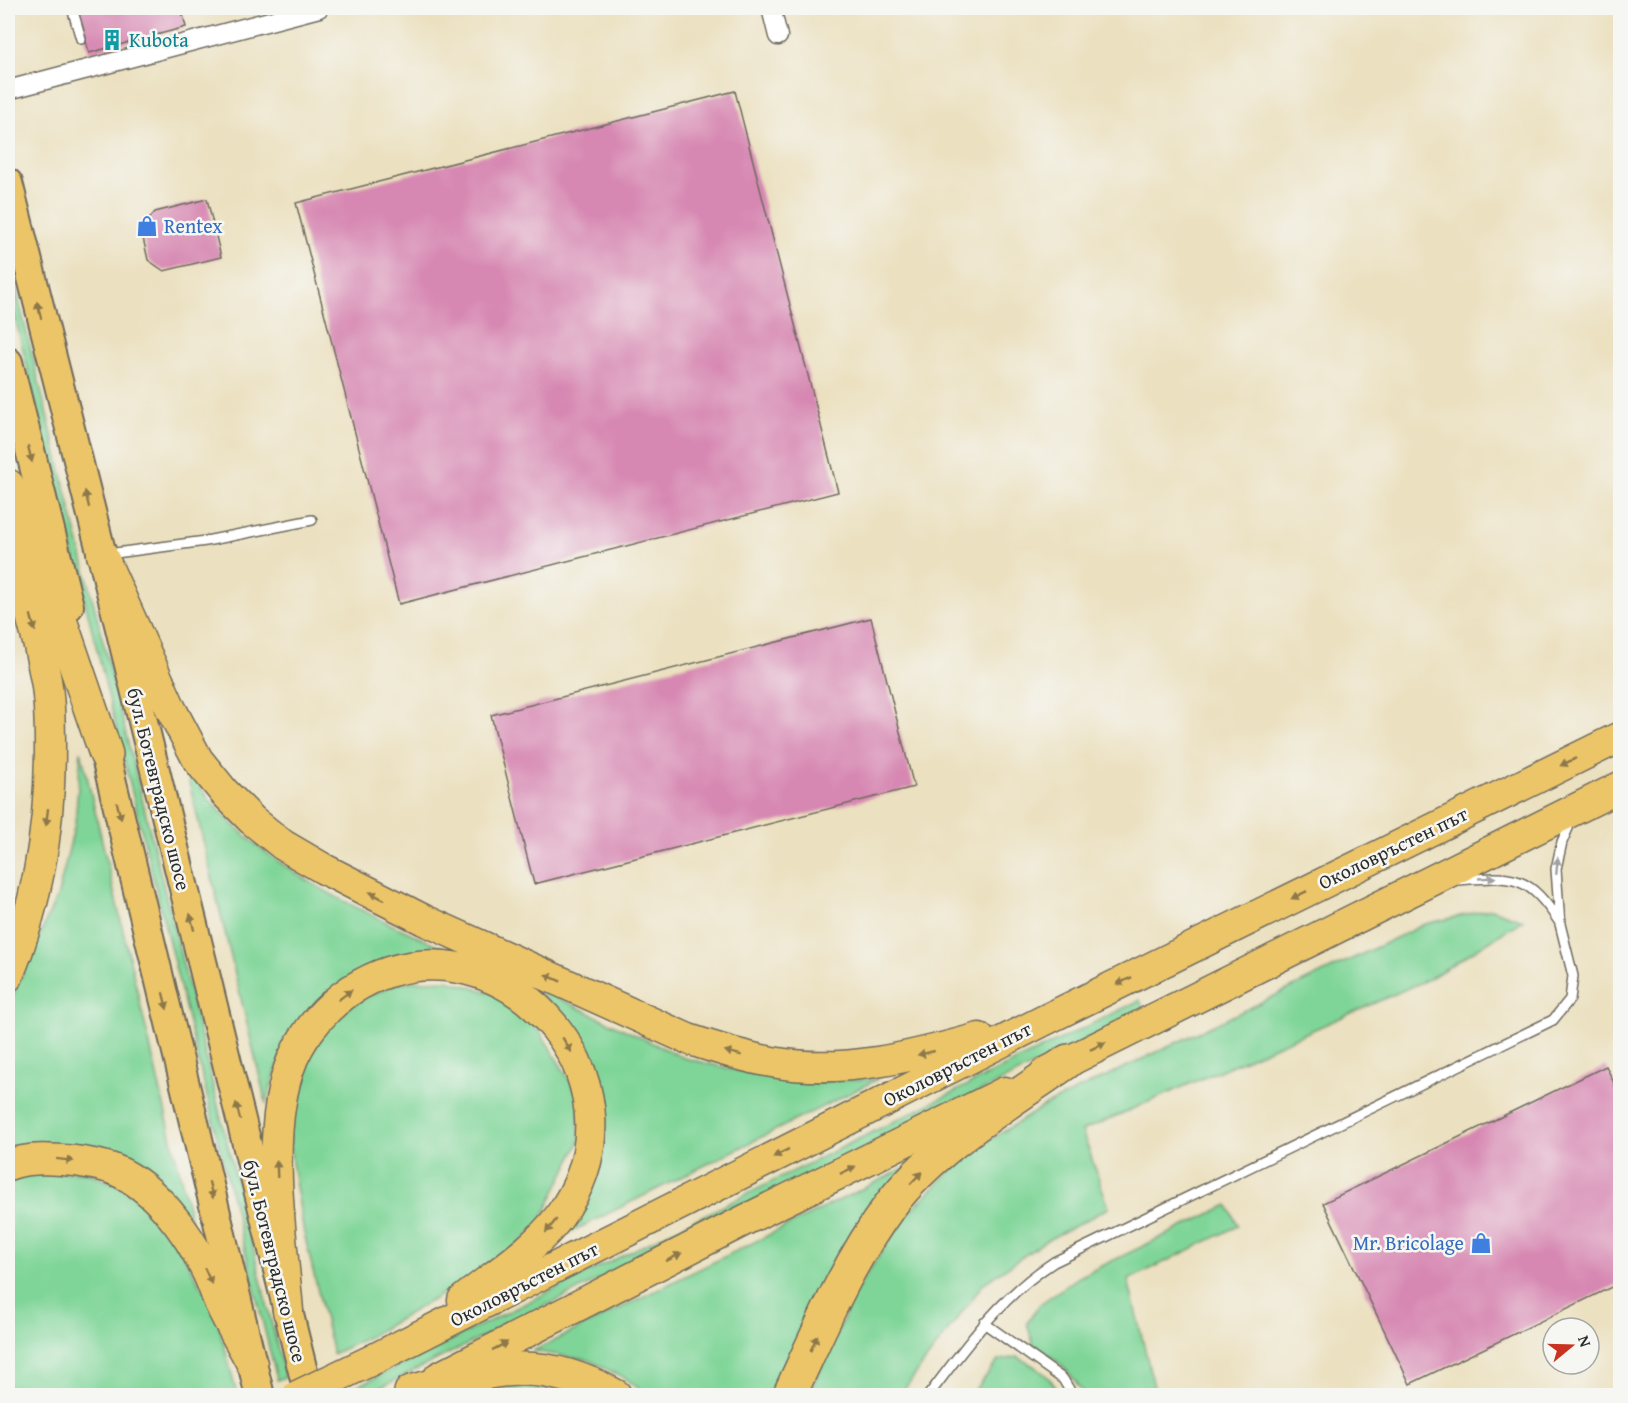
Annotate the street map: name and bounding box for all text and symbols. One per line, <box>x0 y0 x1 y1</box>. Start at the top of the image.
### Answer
place label: Kubota <box>129 25 189 54</box>
building icon: Kubota <box>100 28 124 52</box>
place label: Rentex <box>164 211 223 240</box>
shop icon: Rentex <box>135 214 159 238</box>
one-way arrow <box>34 300 44 319</box>
one-way arrow <box>26 445 36 463</box>
one-way arrow <box>82 489 92 508</box>
one-way arrow <box>28 614 38 633</box>
street label: бул. Ботевградско шосе <box>120 684 199 893</box>
one-way arrow <box>1559 757 1577 767</box>
street label: Околовръстен път <box>1313 799 1473 896</box>
one-way arrow <box>115 802 125 820</box>
one-way arrow <box>43 807 52 826</box>
one-way arrow <box>1552 856 1562 875</box>
one-way arrow <box>1477 874 1496 883</box>
one-way arrow <box>1290 890 1307 899</box>
one-way arrow <box>368 891 385 901</box>
one-way arrow <box>186 913 196 931</box>
one-way arrow <box>545 974 562 983</box>
one-way arrow <box>1115 976 1132 985</box>
one-way arrow <box>336 989 352 1001</box>
one-way arrow <box>160 991 170 1010</box>
street label: Околовръстен път <box>878 1014 1036 1113</box>
one-way arrow <box>562 1037 573 1053</box>
one-way arrow <box>1090 1042 1107 1051</box>
one-way arrow <box>724 1048 742 1057</box>
one-way arrow <box>916 1049 935 1058</box>
one-way arrow <box>233 1102 243 1121</box>
one-way arrow <box>772 1149 789 1158</box>
one-way arrow <box>56 1155 75 1165</box>
street label: бул. Ботевградско шосе <box>236 1156 315 1365</box>
one-way arrow <box>273 1159 282 1178</box>
one-way arrow <box>840 1165 857 1174</box>
one-way arrow <box>908 1171 922 1185</box>
one-way arrow <box>206 1181 216 1199</box>
one-way arrow <box>545 1218 558 1234</box>
place label: Mr. Bricolage <box>1353 1228 1464 1257</box>
shop icon: Mr. Bricolage <box>1469 1231 1493 1255</box>
street label: Околовръстен път <box>445 1234 603 1333</box>
one-way arrow <box>665 1252 682 1262</box>
one-way arrow <box>204 1267 213 1284</box>
north arrow <box>1541 1316 1601 1376</box>
text: N <box>1572 1332 1598 1350</box>
one-way arrow <box>810 1334 819 1351</box>
one-way arrow <box>492 1341 509 1351</box>

